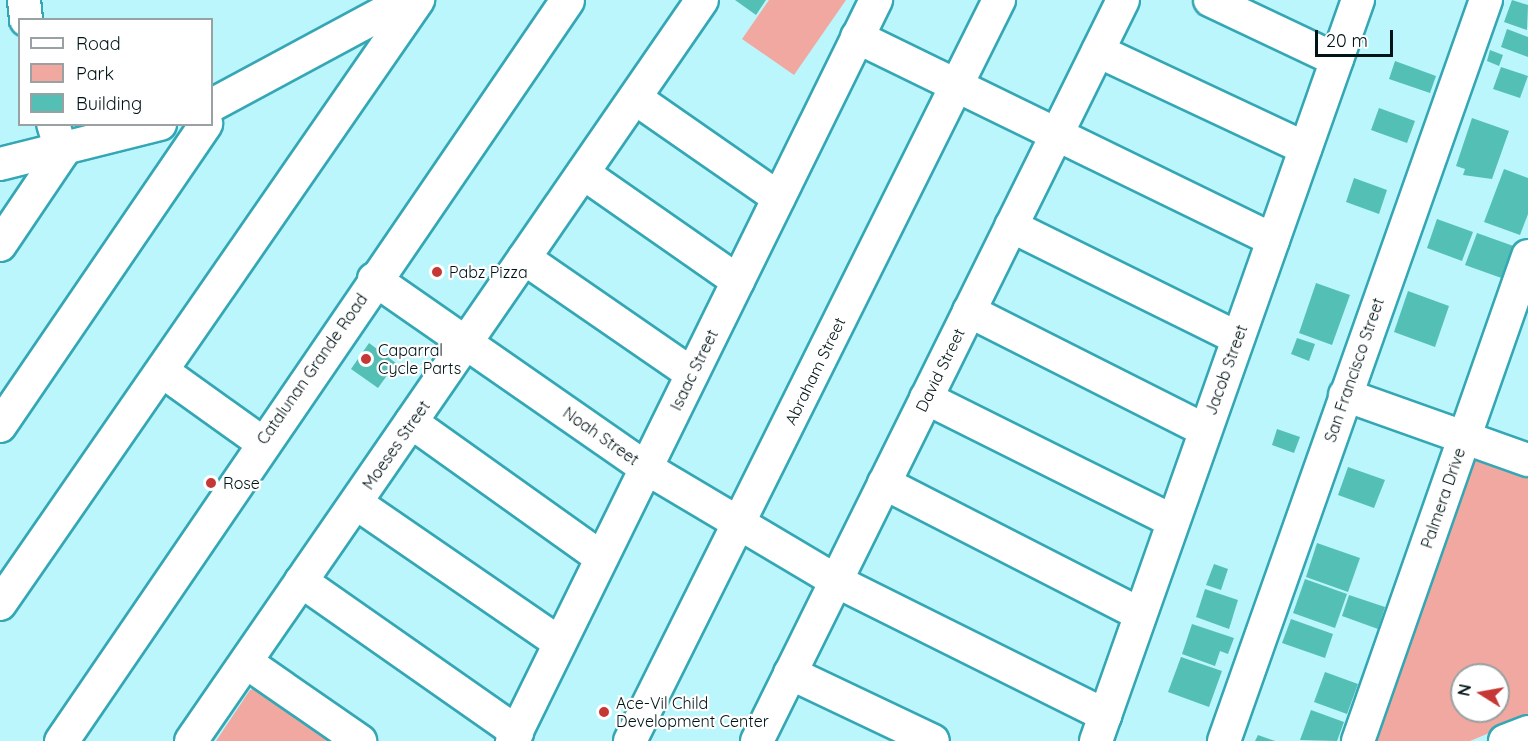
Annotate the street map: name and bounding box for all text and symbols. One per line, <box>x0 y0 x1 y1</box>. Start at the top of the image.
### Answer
legend <box>18 18 213 126</box>
scale bar <box>1318 18 1396 56</box>
text: 20 m <box>1326 29 1368 52</box>
text: Road <box>76 32 121 55</box>
text: Park <box>76 62 114 85</box>
text: Building <box>76 92 142 115</box>
place label: Pabz Pizza <box>449 262 528 282</box>
marker: Pabz Pizza <box>430 265 444 279</box>
street label: Catalunan Grande Road <box>253 290 371 448</box>
street label: San Francisco Street <box>1320 295 1388 445</box>
street label: Abraham Street <box>781 314 849 428</box>
street label: Jacob Street <box>1201 322 1251 418</box>
street label: David Street <box>911 325 969 415</box>
street label: Isaac Street <box>666 326 722 414</box>
place label: Caparral Cycle Parts <box>378 340 461 378</box>
marker: Caparral Cycle Parts <box>359 352 373 366</box>
street label: Moeses Street <box>358 397 434 493</box>
street label: Noah Street <box>559 403 643 469</box>
street label: Palmera Drive <box>1417 445 1469 551</box>
place label: Rose <box>223 473 260 493</box>
marker: Rose <box>204 476 218 490</box>
north arrow <box>1450 663 1510 723</box>
text: N <box>1453 682 1475 698</box>
place label: Ace-Vil Child Development Center <box>616 693 769 731</box>
marker: Ace-Vil Child Development Center <box>597 705 611 719</box>

